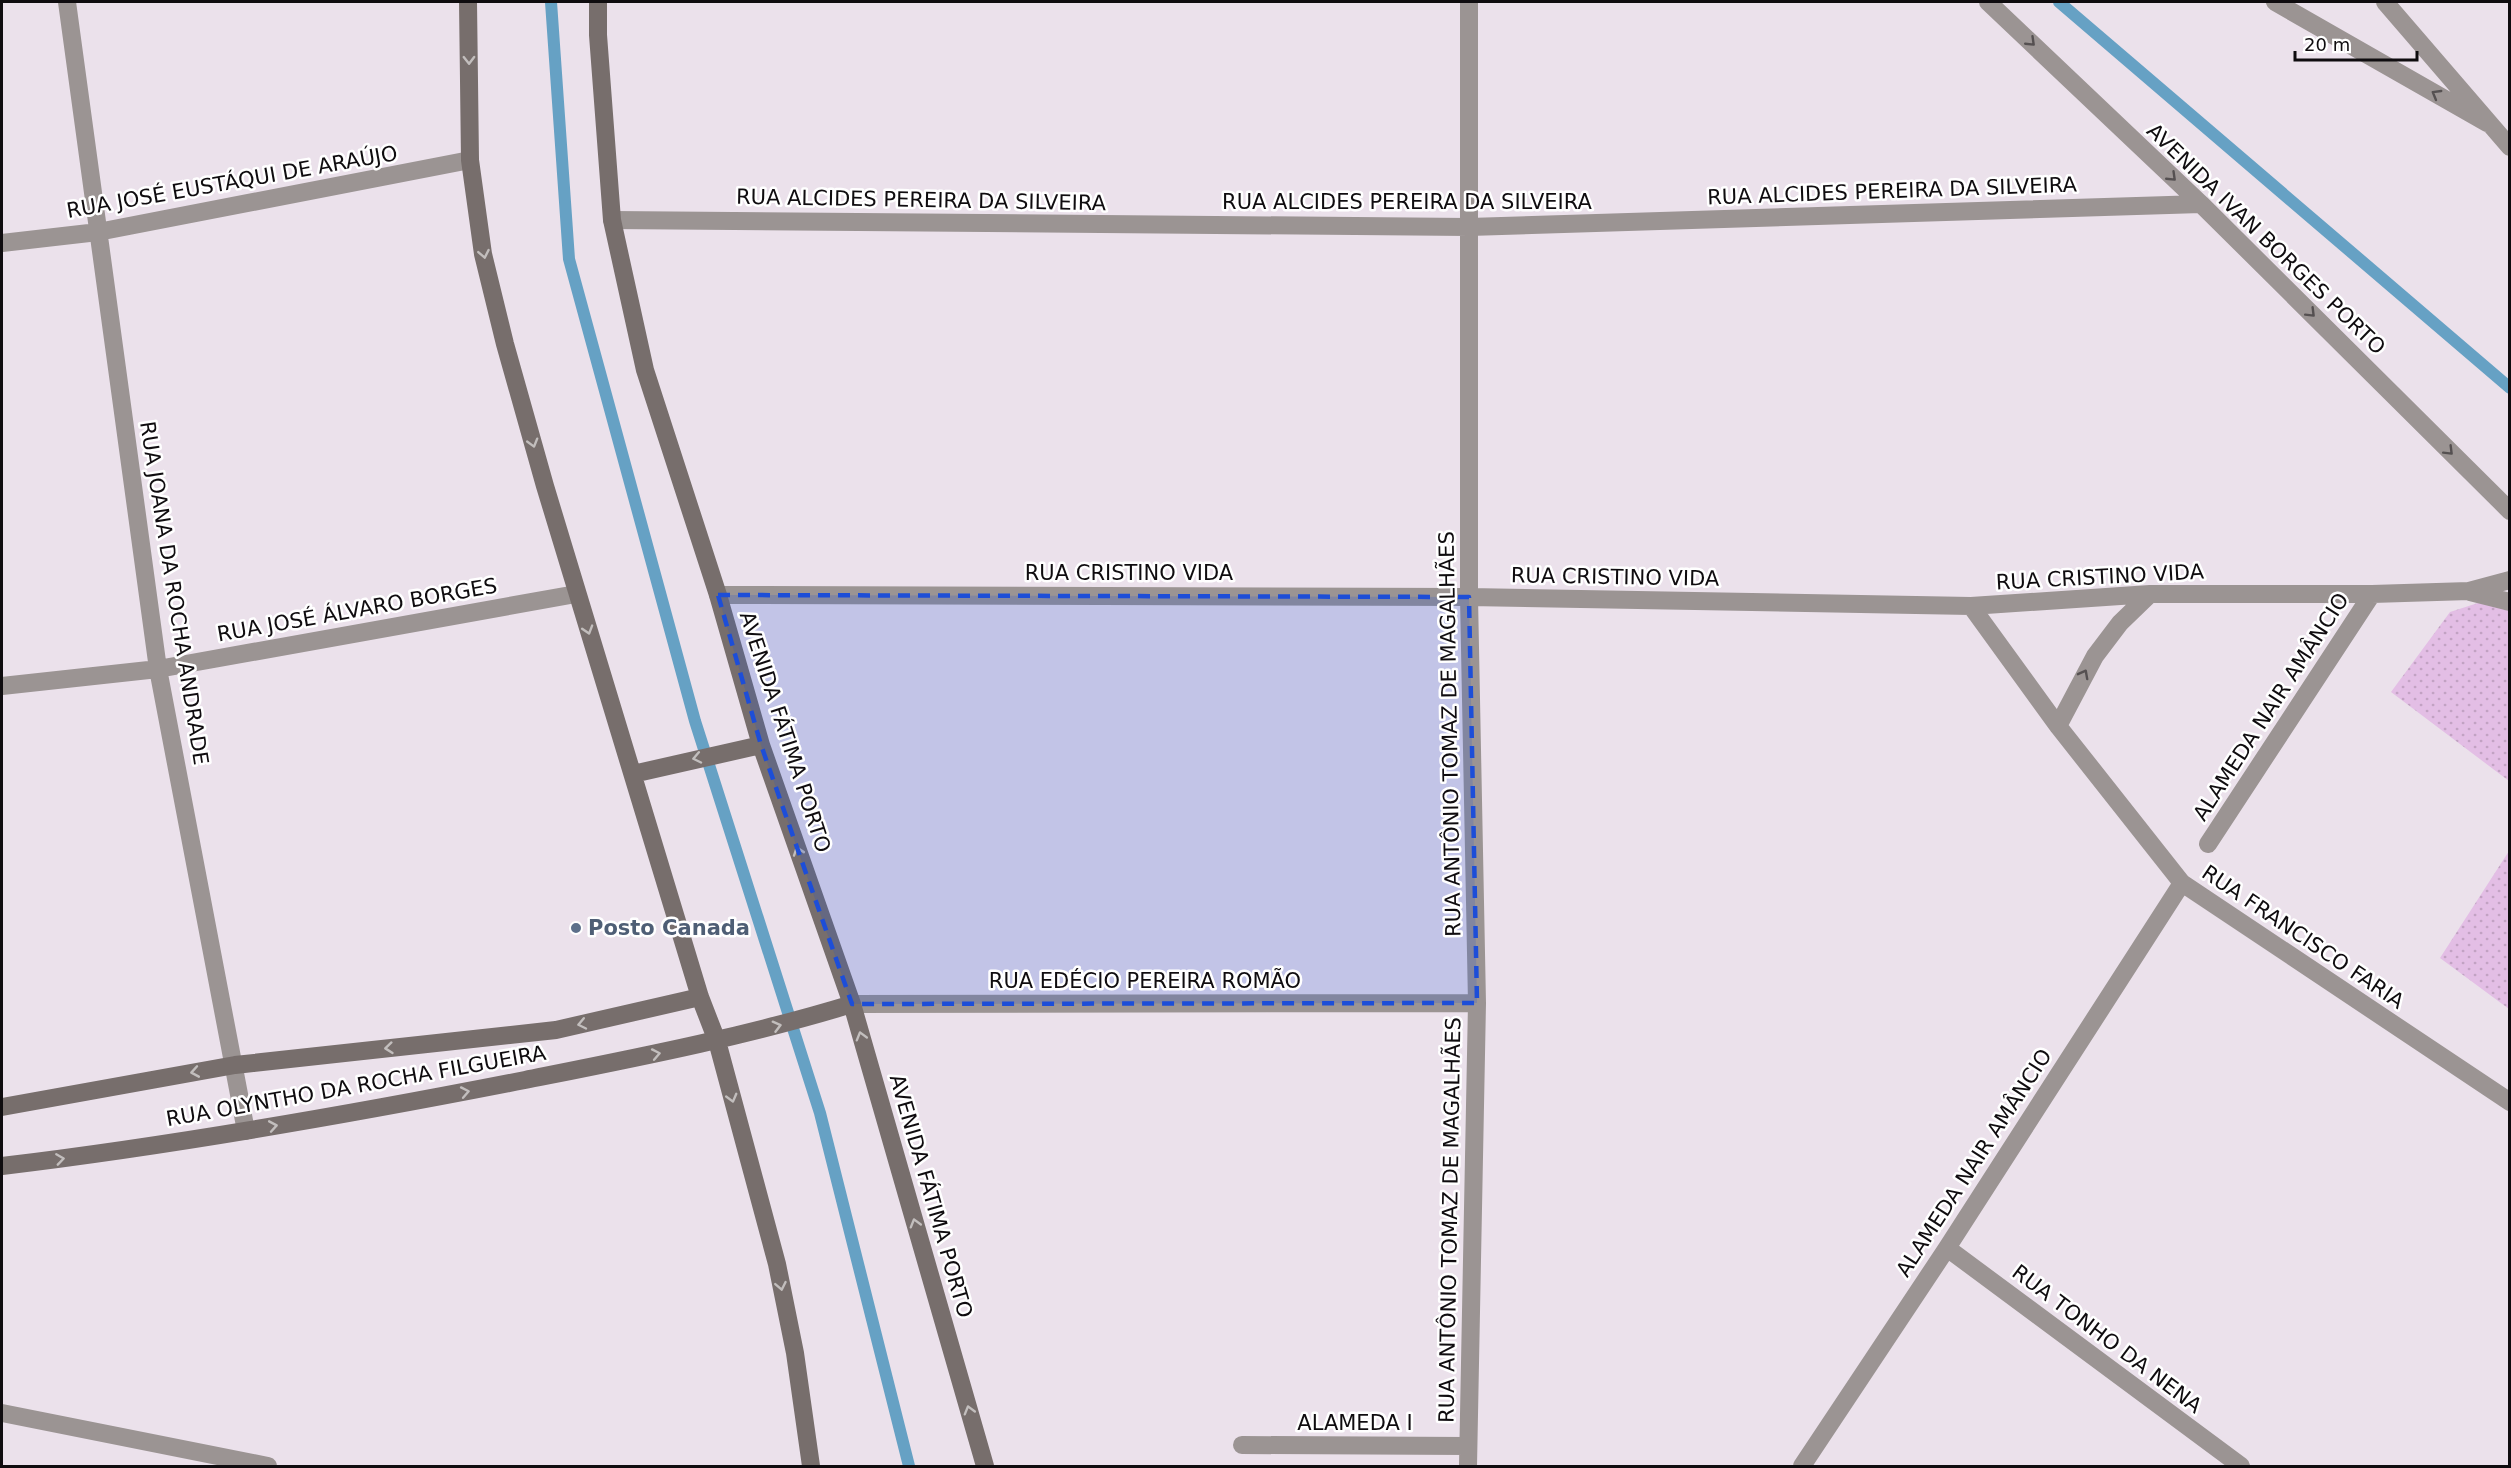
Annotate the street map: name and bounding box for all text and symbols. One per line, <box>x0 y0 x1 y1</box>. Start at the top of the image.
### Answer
scale bar <box>2295 24 2416 62</box>
text: 20 m <box>2304 34 2350 55</box>
one-way arrow <box>2024 35 2034 46</box>
one-way arrow <box>463 55 475 64</box>
one-way arrow <box>2432 90 2442 101</box>
street label: AVENIDA IVAN BORGES PORTO <box>2142 119 2390 359</box>
street label: RUA JOSÉ EUSTÁQUI DE ARAÚJO <box>64 140 399 223</box>
one-way arrow <box>2164 169 2175 180</box>
street label: RUA ALCIDES PEREIRA DA SILVEIRA <box>1707 173 2078 209</box>
street label: RUA ALCIDES PEREIRA DA SILVEIRA <box>736 185 1107 215</box>
street label: RUA ALCIDES PEREIRA DA SILVEIRA <box>1222 190 1593 214</box>
one-way arrow <box>477 249 490 259</box>
one-way arrow <box>2303 306 2314 317</box>
street label: RUA JOANA DA ROCHA ANDRADE <box>135 419 213 767</box>
one-way arrow <box>525 438 538 448</box>
one-way arrow <box>2442 444 2453 454</box>
street label: RUA ANTÔNIO TOMAZ DE MAGALHÃES <box>1432 531 1466 937</box>
street label: RUA CRISTINO VIDA <box>1995 560 2205 594</box>
street label: RUA CRISTINO VIDA <box>1025 561 1234 585</box>
street label: RUA CRISTINO VIDA <box>1511 563 1720 591</box>
street label: RUA JOSÉ ÁLVARO BORGES <box>215 573 499 646</box>
street label: ALAMEDA NAIR AMÂNCIO <box>2187 588 2354 825</box>
street label: AVENIDA FÁTIMA PORTO <box>735 608 836 856</box>
one-way arrow <box>581 624 593 635</box>
one-way arrow <box>2077 670 2088 680</box>
one-way arrow <box>692 751 702 764</box>
one-way arrow <box>793 846 806 857</box>
street label: RUA FRANCISCO FARIA <box>2197 860 2409 1014</box>
place label: Posto Canada <box>588 916 750 940</box>
marker: Posto Canada <box>569 921 583 935</box>
street label: RUA EDÉCIO PEREIRA ROMÃO <box>989 967 1301 993</box>
one-way arrow <box>577 1017 587 1030</box>
street label: RUA ANTÔNIO TOMAZ DE MAGALHÃES <box>1432 1017 1466 1423</box>
one-way arrow <box>771 1021 782 1033</box>
one-way arrow <box>856 1031 868 1041</box>
street label: RUA OLYNTHO DA ROCHA FILGUEIRA <box>164 1041 548 1131</box>
one-way arrow <box>384 1041 393 1054</box>
street label: ALAMEDA NAIR AMÂNCIO <box>1890 1044 2057 1281</box>
one-way arrow <box>651 1048 661 1061</box>
one-way arrow <box>191 1066 200 1078</box>
street label: AVENIDA FÁTIMA PORTO <box>885 1071 978 1320</box>
one-way arrow <box>460 1086 470 1099</box>
one-way arrow <box>724 1093 737 1103</box>
one-way arrow <box>268 1120 278 1133</box>
one-way arrow <box>55 1153 64 1165</box>
one-way arrow <box>910 1218 922 1229</box>
street label: RUA TONHO DA NENA <box>2008 1260 2207 1418</box>
one-way arrow <box>774 1281 787 1291</box>
one-way arrow <box>964 1405 976 1416</box>
street label: ALAMEDA I <box>1297 1411 1413 1435</box>

